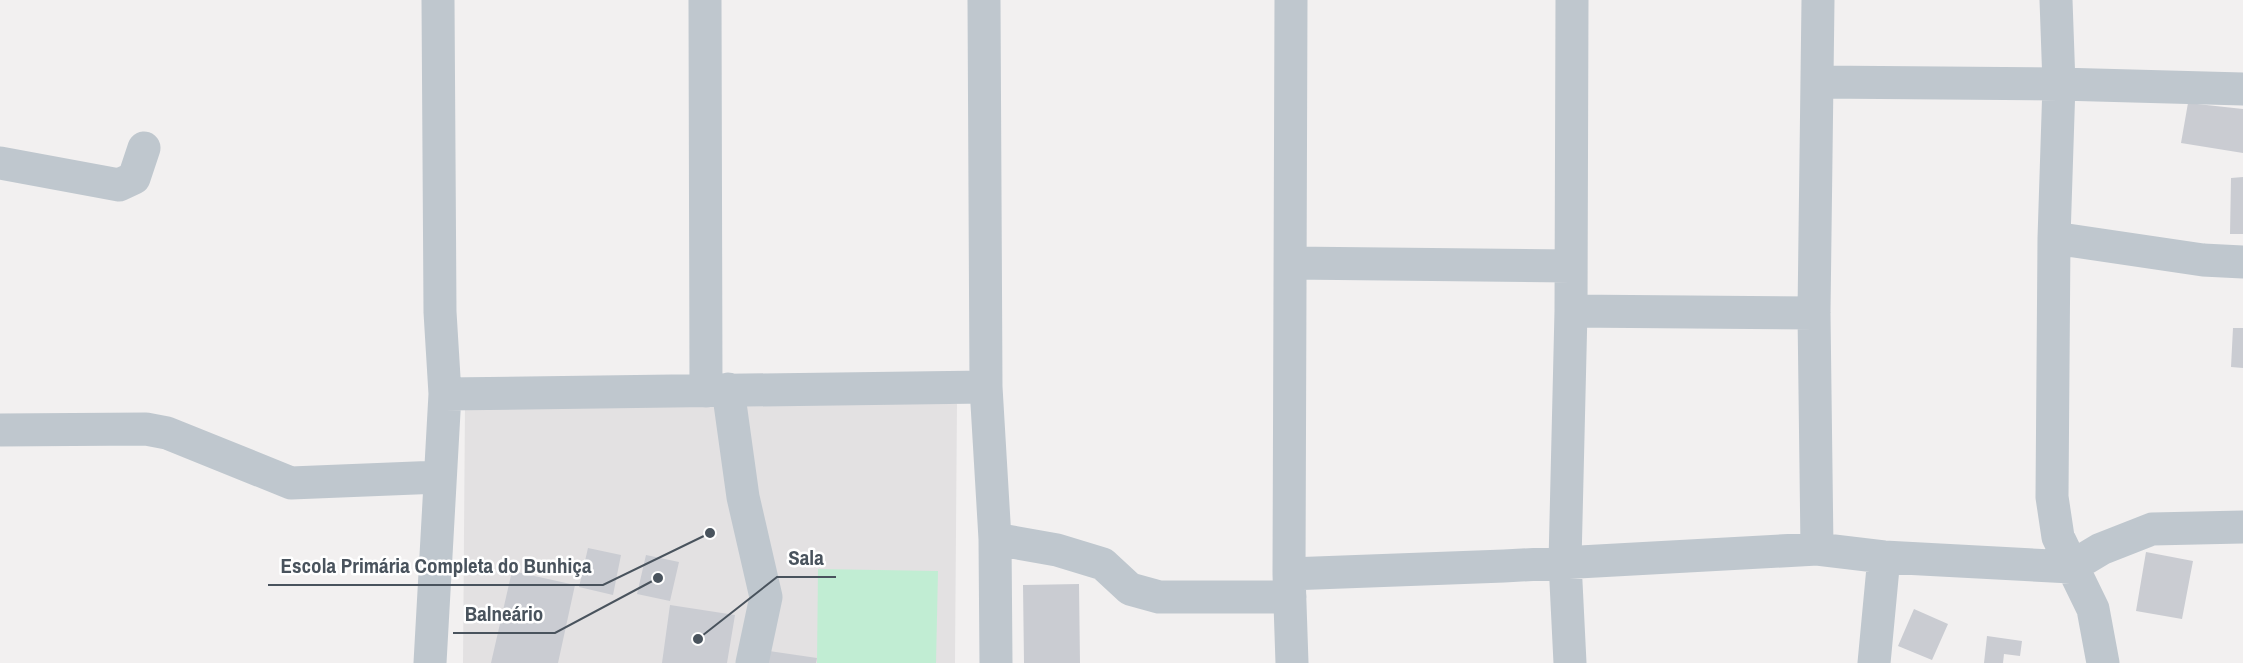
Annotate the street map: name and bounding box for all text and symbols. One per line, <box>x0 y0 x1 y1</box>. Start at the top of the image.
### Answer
callout: Sala <box>777 538 836 577</box>
text: Sala <box>788 543 824 572</box>
callout: Escola Primária Completa do Bunhiça <box>268 546 603 585</box>
text: Escola Primária Completa do Bunhiça <box>280 551 592 580</box>
callout: Balneário <box>453 594 555 633</box>
text: Balneário <box>465 599 543 628</box>

